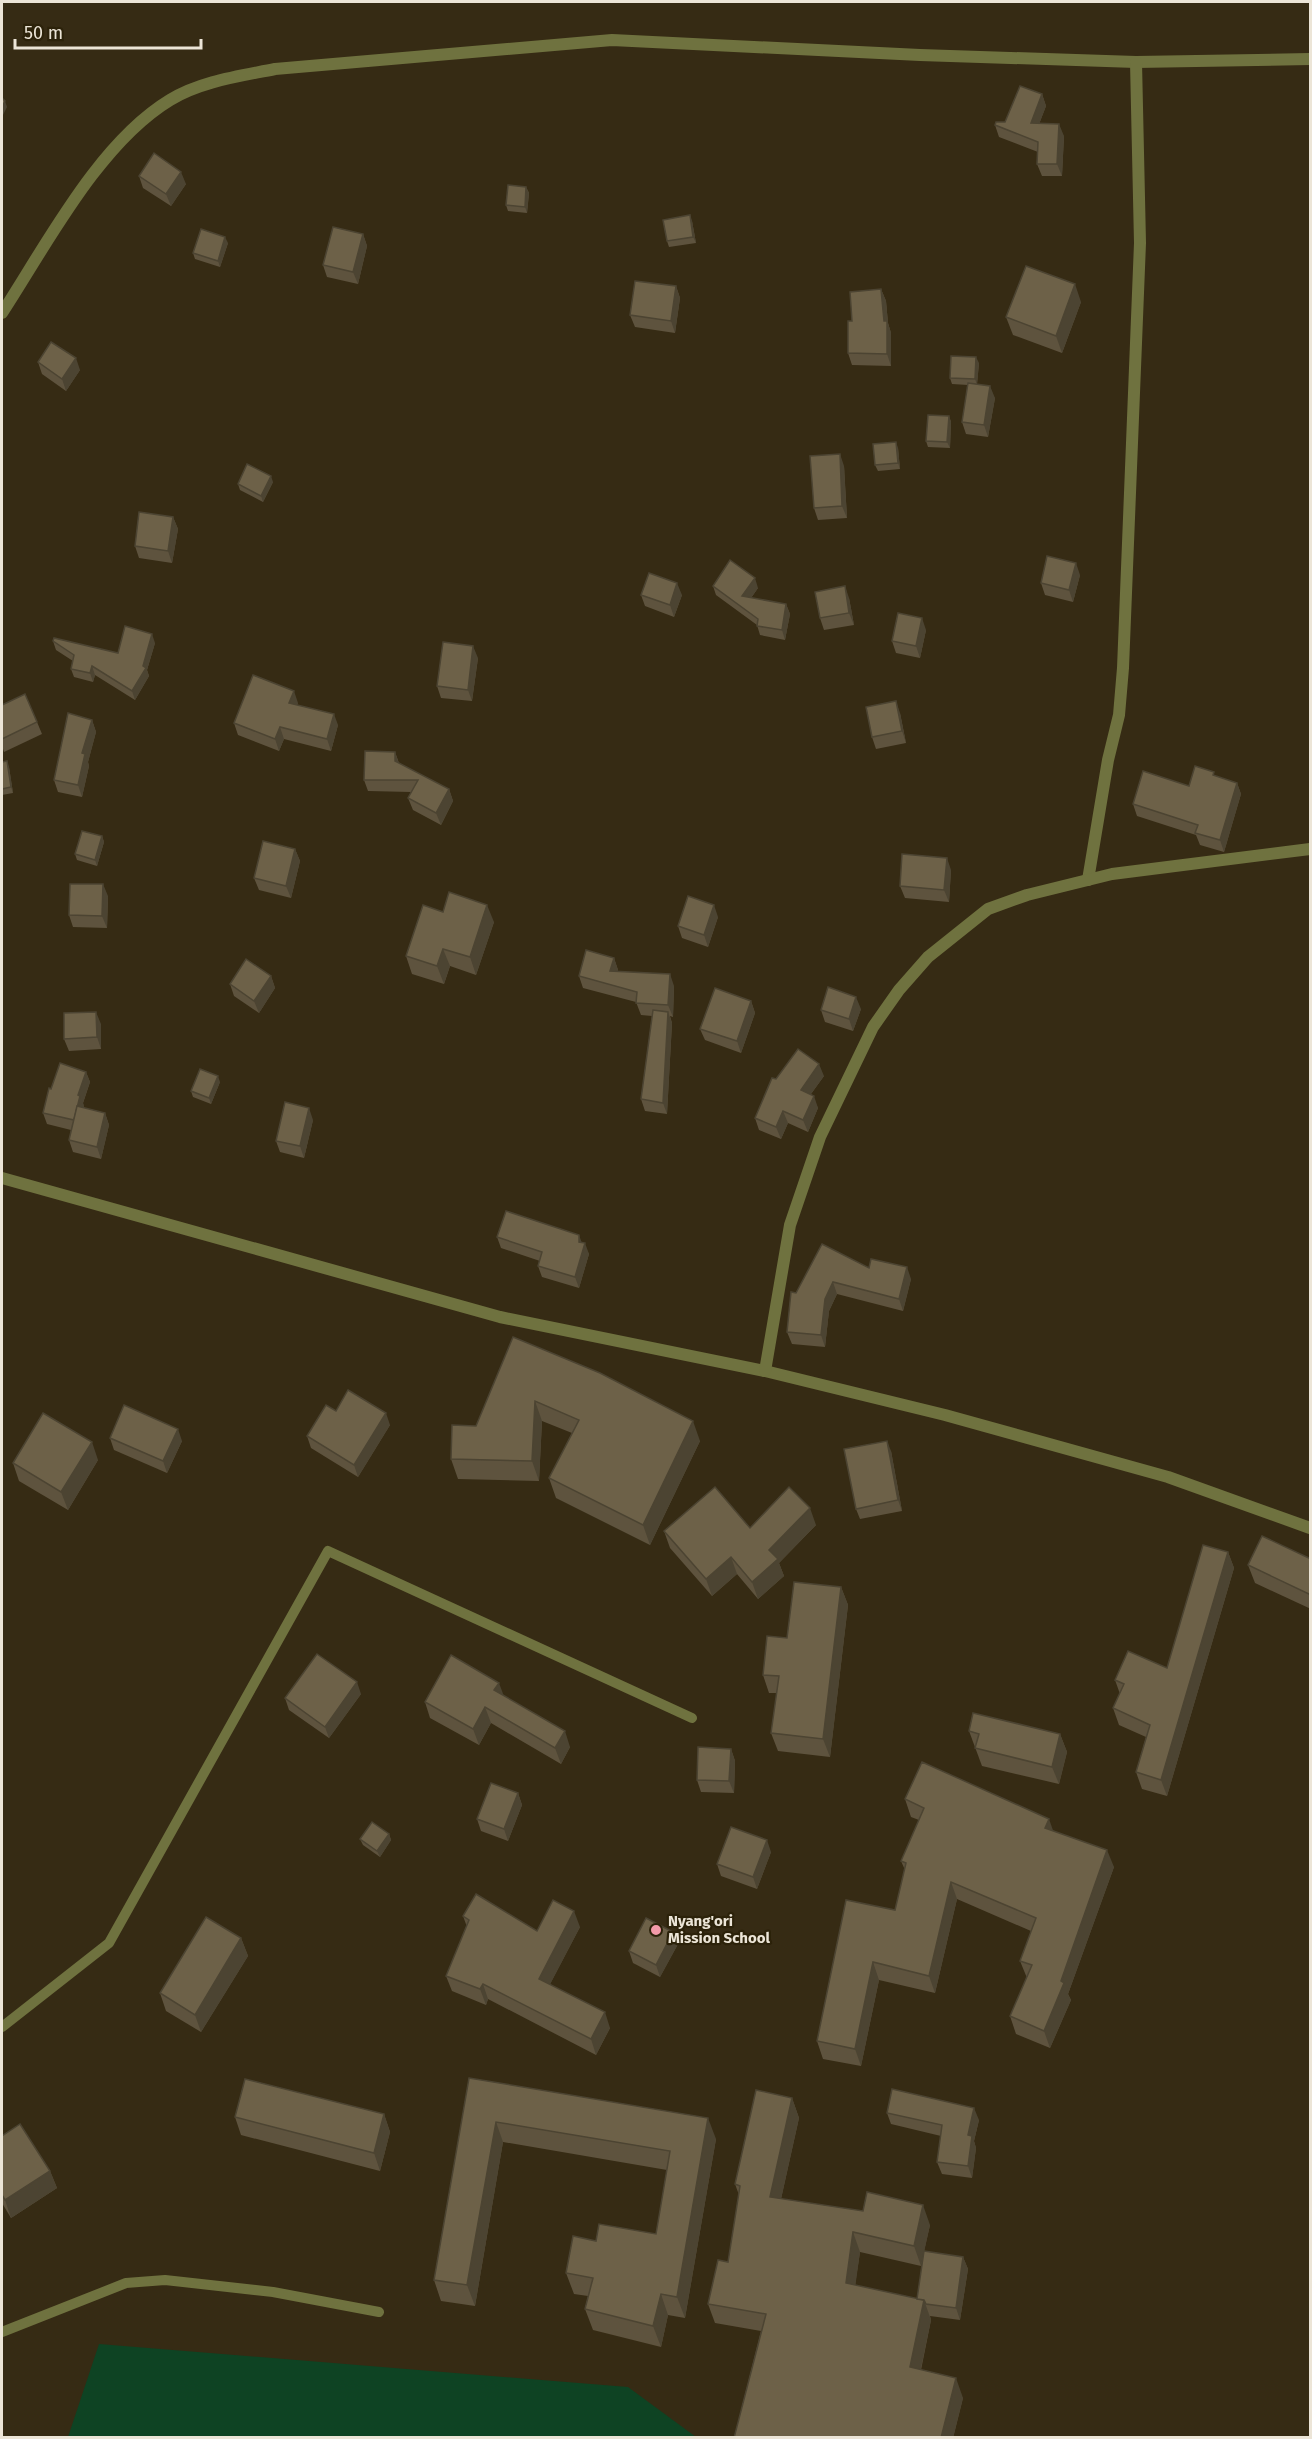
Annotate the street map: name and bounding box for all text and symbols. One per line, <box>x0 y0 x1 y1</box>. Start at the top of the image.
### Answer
scale bar <box>15 12 201 50</box>
text: 50 m <box>24 22 63 44</box>
place label: Nyang'ori Mission School <box>668 1912 771 1947</box>
marker: Nyang'ori Mission School <box>649 1923 663 1937</box>

